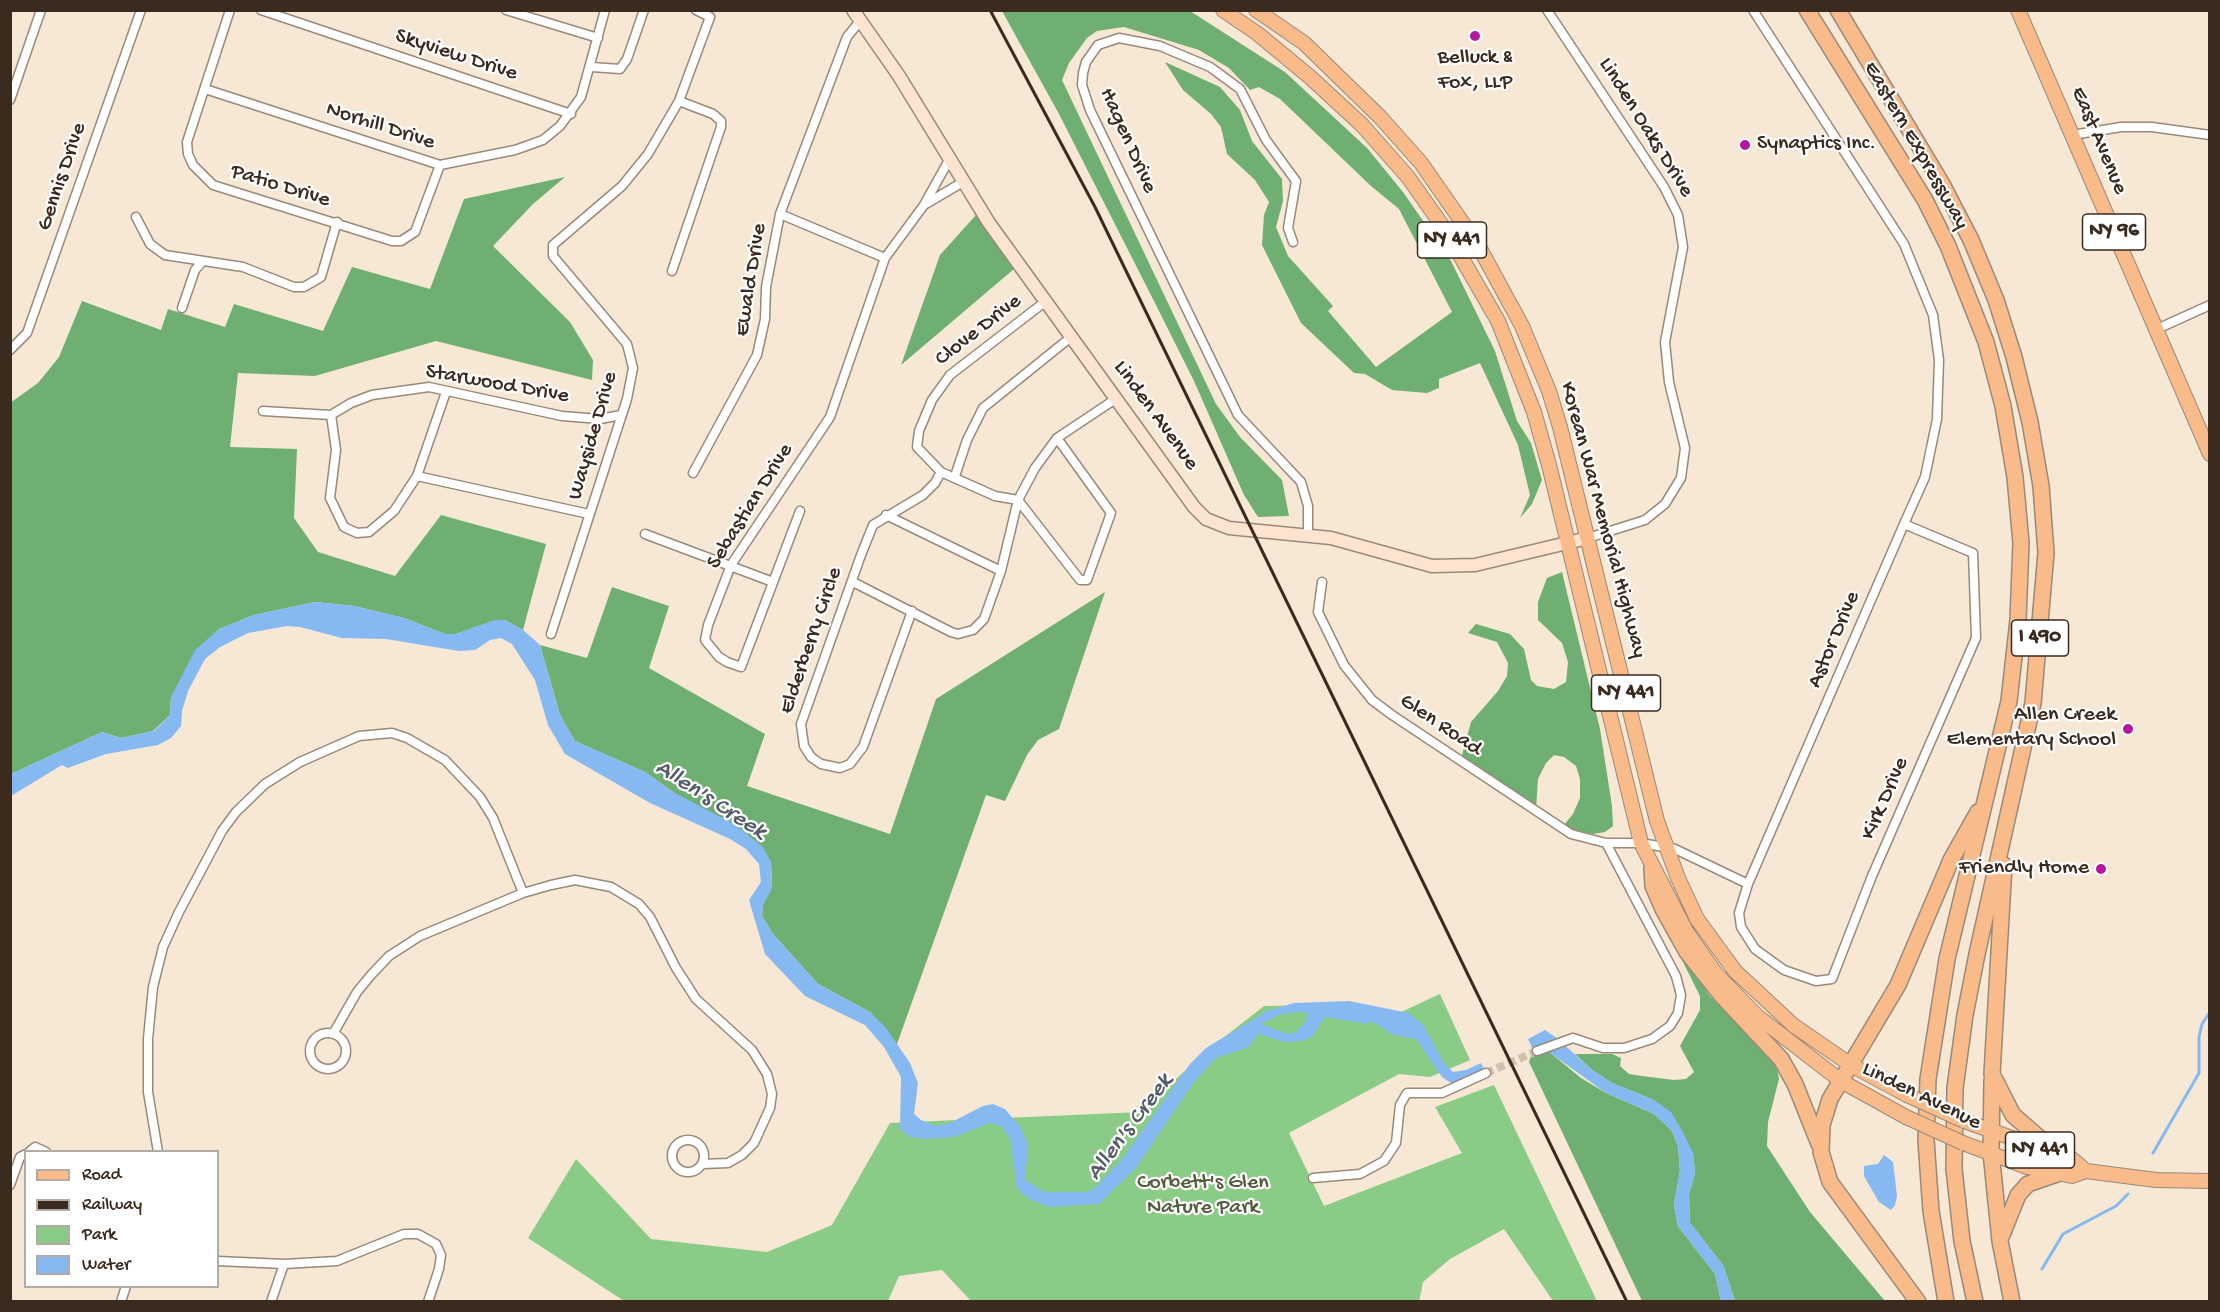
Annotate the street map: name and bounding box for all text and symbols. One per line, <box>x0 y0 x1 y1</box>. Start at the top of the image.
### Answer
street label: Skyview Drive <box>392 24 520 88</box>
marker: Belluck & Fox, LLP <box>1468 29 1482 43</box>
place label: Belluck & Fox, LLP <box>1437 46 1513 98</box>
street label: Linden Oaks Drive <box>1591 53 1699 203</box>
street label: Eastern Expressway <box>1856 57 1974 235</box>
street label: East Avenue <box>2064 83 2132 199</box>
street label: Hagen Drive <box>1092 84 1162 198</box>
street label: Norhill Drive <box>322 97 438 157</box>
street label: Gennis Drive <box>32 120 94 234</box>
place label: Synaptics Inc. <box>1757 132 1876 158</box>
marker: Synaptics Inc. <box>1738 138 1752 152</box>
street label: Patio Drive <box>227 159 333 215</box>
road number: NY 96 <box>2082 214 2146 250</box>
street label: Ewald Drive <box>730 222 774 338</box>
road number: NY 441 <box>1418 222 1486 258</box>
street label: Clove Drive <box>931 289 1027 373</box>
street label: Linden Avenue <box>1106 356 1204 476</box>
street label: Starwood Drive <box>423 359 571 411</box>
street label: Wayside Drive <box>563 369 625 503</box>
street label: Korean War Memorial Highway <box>1552 379 1652 661</box>
street label: Sebastian Drive <box>702 439 800 575</box>
street label: Elderberry Circle <box>775 564 849 718</box>
street label: Astor Drive <box>1803 588 1867 692</box>
road number: I 490 <box>2012 620 2068 656</box>
road number: NY 441 <box>1592 675 1660 711</box>
street label: Glen Road <box>1394 689 1486 763</box>
place label: Allen Creek Elementary School <box>1946 703 2116 754</box>
marker: Allen Creek Elementary School <box>2121 722 2135 736</box>
street label: Kirk Drive <box>1856 754 1916 844</box>
water label: Allen's Creek <box>649 755 771 847</box>
place label: Friendly Home <box>1959 856 2089 882</box>
marker: Friendly Home <box>2094 862 2108 876</box>
street label: Linden Avenue <box>1857 1057 1985 1137</box>
water label: Allen's Creek <box>1082 1069 1180 1187</box>
road number: NY 441 <box>2006 1132 2074 1168</box>
legend <box>24 1150 219 1288</box>
text: Road <box>82 1165 121 1186</box>
park label: Corbett's Glen Nature Park <box>1137 1171 1269 1222</box>
text: Railway <box>82 1195 142 1216</box>
text: Park <box>82 1225 116 1246</box>
text: Water <box>82 1255 130 1276</box>

